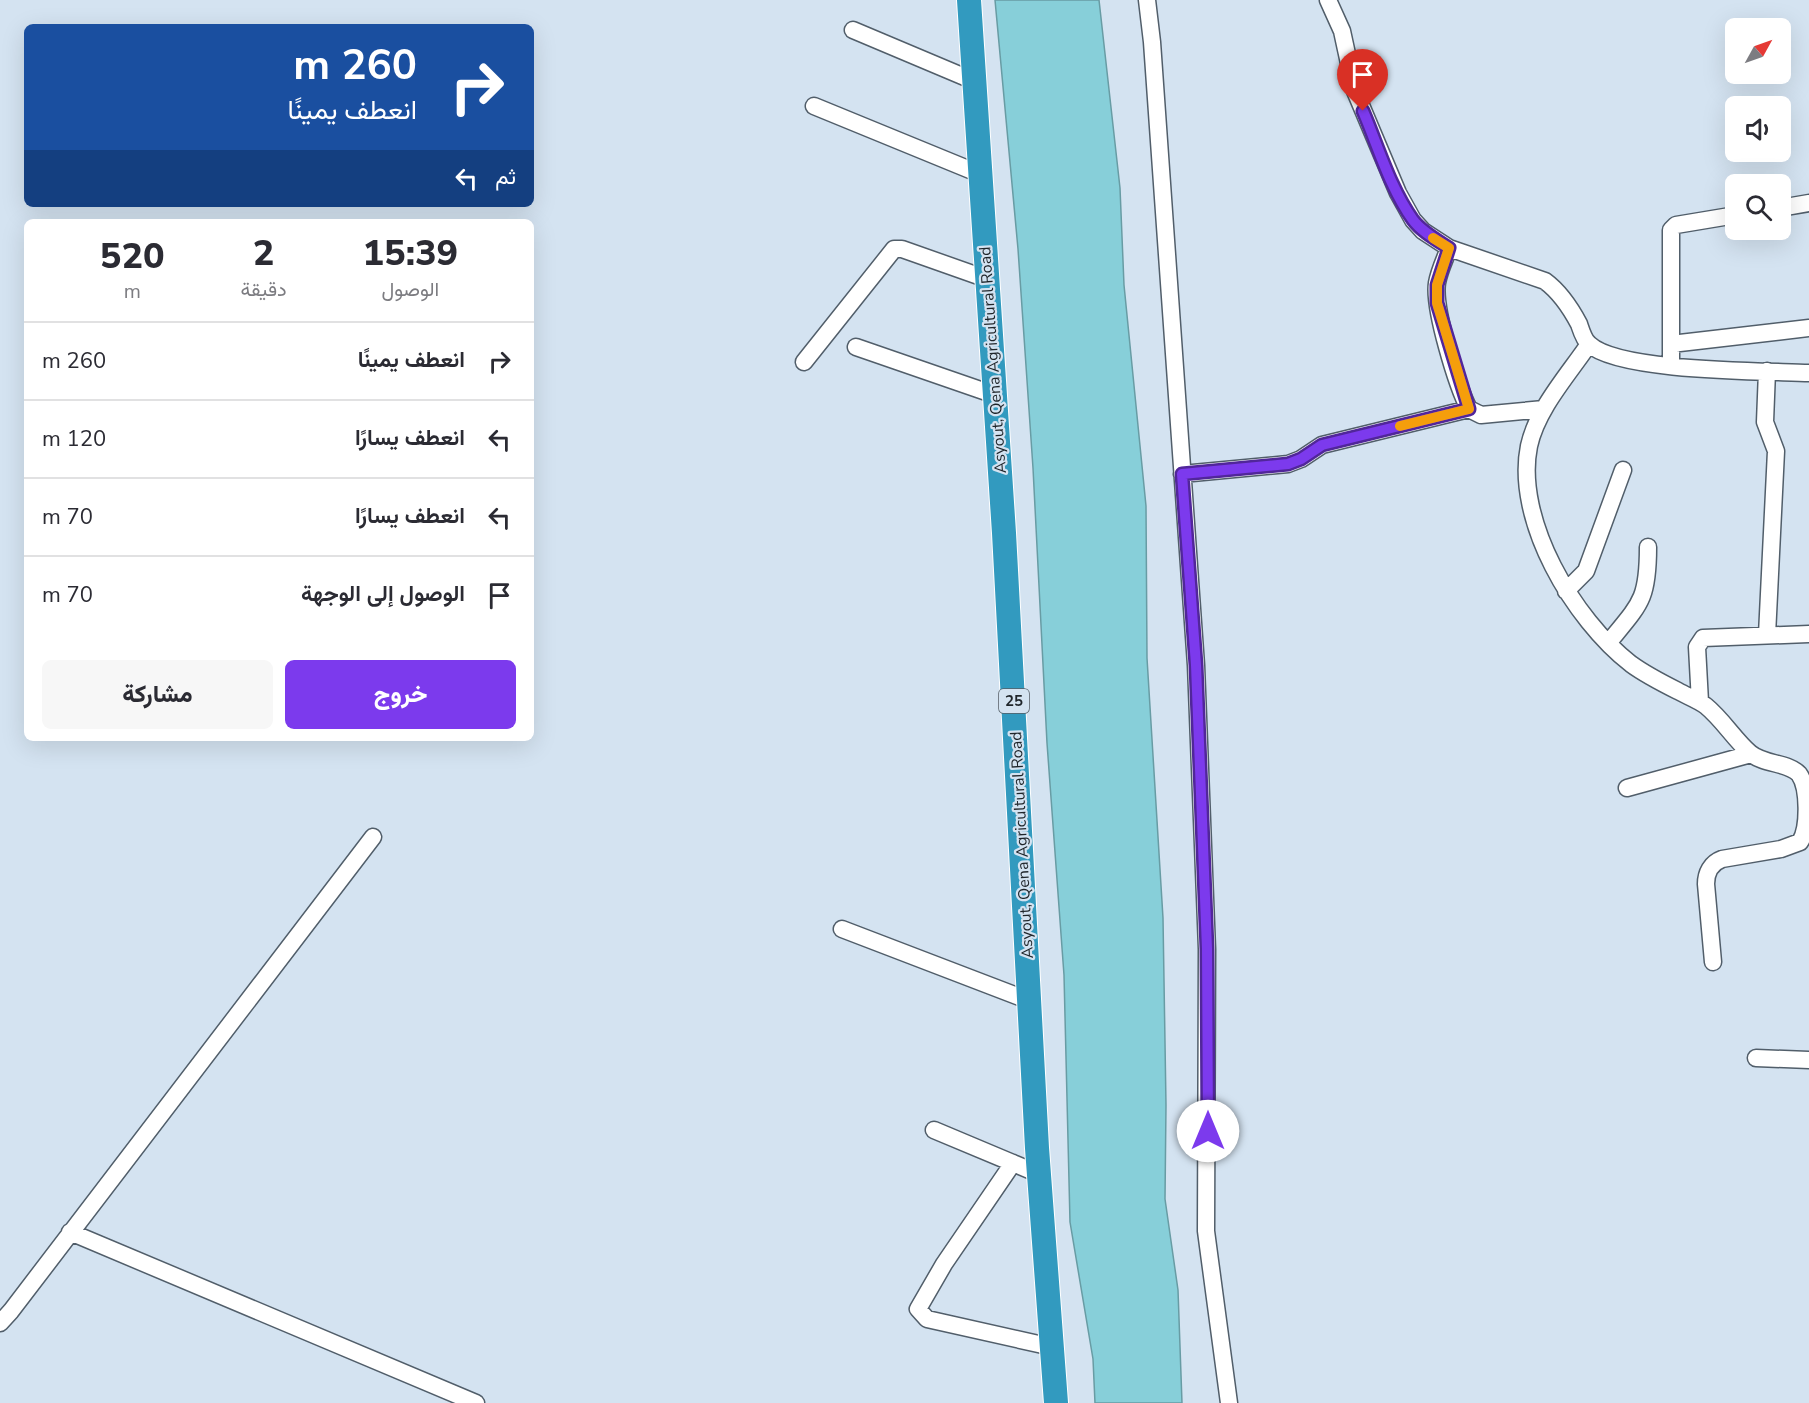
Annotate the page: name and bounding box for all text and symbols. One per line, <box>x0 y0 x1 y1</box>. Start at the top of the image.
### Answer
north arrow <box>1725 18 1791 84</box>
map controls <box>1725 18 1791 240</box>
text: 260 m <box>293 37 417 94</box>
icon: right <box>438 48 516 126</box>
pin <box>1337 49 1388 111</box>
icon: arrive <box>1346 58 1379 91</box>
text: انعطف يمينًا <box>287 92 417 129</box>
button: sound <box>1725 96 1791 162</box>
icon: left <box>450 162 483 195</box>
text: ثم <box>495 162 516 192</box>
button: search <box>1725 174 1791 240</box>
text: 2 <box>253 229 274 278</box>
text: 15:39 <box>362 229 458 278</box>
text: 520 <box>100 232 165 281</box>
street label: Asyout, Qena Agricultural Road <box>974 246 1012 474</box>
text: دقيقة <box>240 276 287 303</box>
text: الوصول <box>381 276 439 303</box>
text: m <box>124 278 141 305</box>
text: انعطف يمينًا <box>358 345 465 375</box>
icon: right <box>483 345 516 378</box>
text: 260 m <box>42 346 106 376</box>
text: انعطف يسارًا <box>355 423 465 453</box>
icon: left <box>483 423 516 456</box>
text: 120 m <box>42 424 106 454</box>
text: انعطف يسارًا <box>355 501 465 531</box>
icon: left <box>483 501 516 534</box>
text: 70 m <box>42 502 93 532</box>
text: الوصول إلى الوجهة <box>301 579 465 609</box>
icon: arrive <box>483 579 516 612</box>
text: 70 m <box>42 580 93 610</box>
button: مشاركة <box>42 660 273 729</box>
button: خروج <box>285 660 516 729</box>
road number: 25 <box>999 689 1029 713</box>
street label: Asyout, Qena Agricultural Road <box>1005 731 1039 959</box>
position arrow <box>1176 1099 1240 1163</box>

